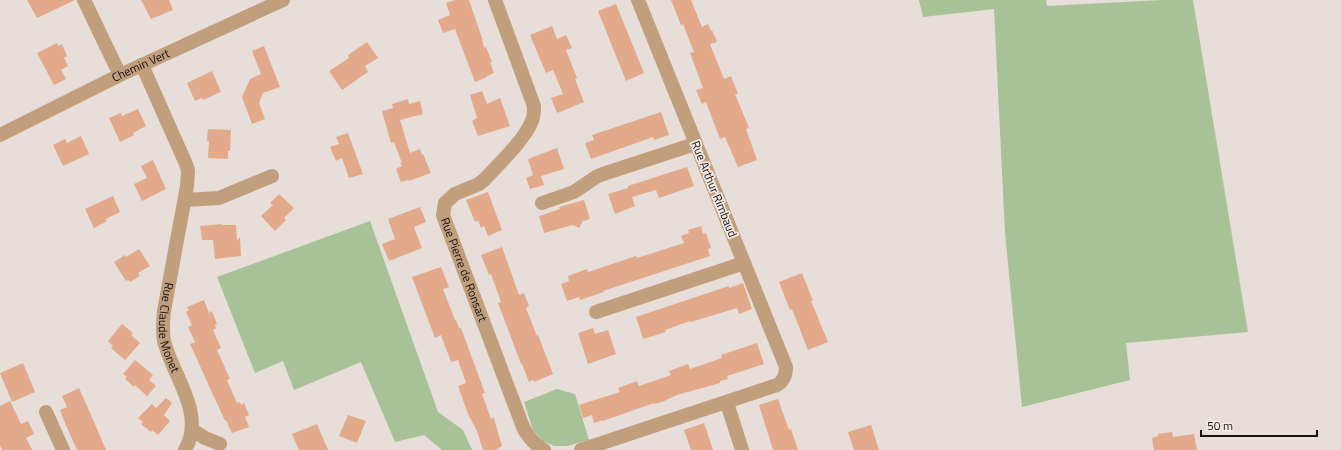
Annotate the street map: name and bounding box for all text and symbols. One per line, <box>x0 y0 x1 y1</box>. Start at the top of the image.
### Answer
street label: Chemin Vert <box>108 43 173 87</box>
street label: Rue Arthur Rimbaud <box>686 138 742 240</box>
street label: Rue Pierre de Ronsart <box>436 215 493 325</box>
street label: Rue Claude Monet <box>154 281 185 376</box>
scale bar <box>1201 412 1317 438</box>
text: 50 m <box>1207 416 1233 435</box>

